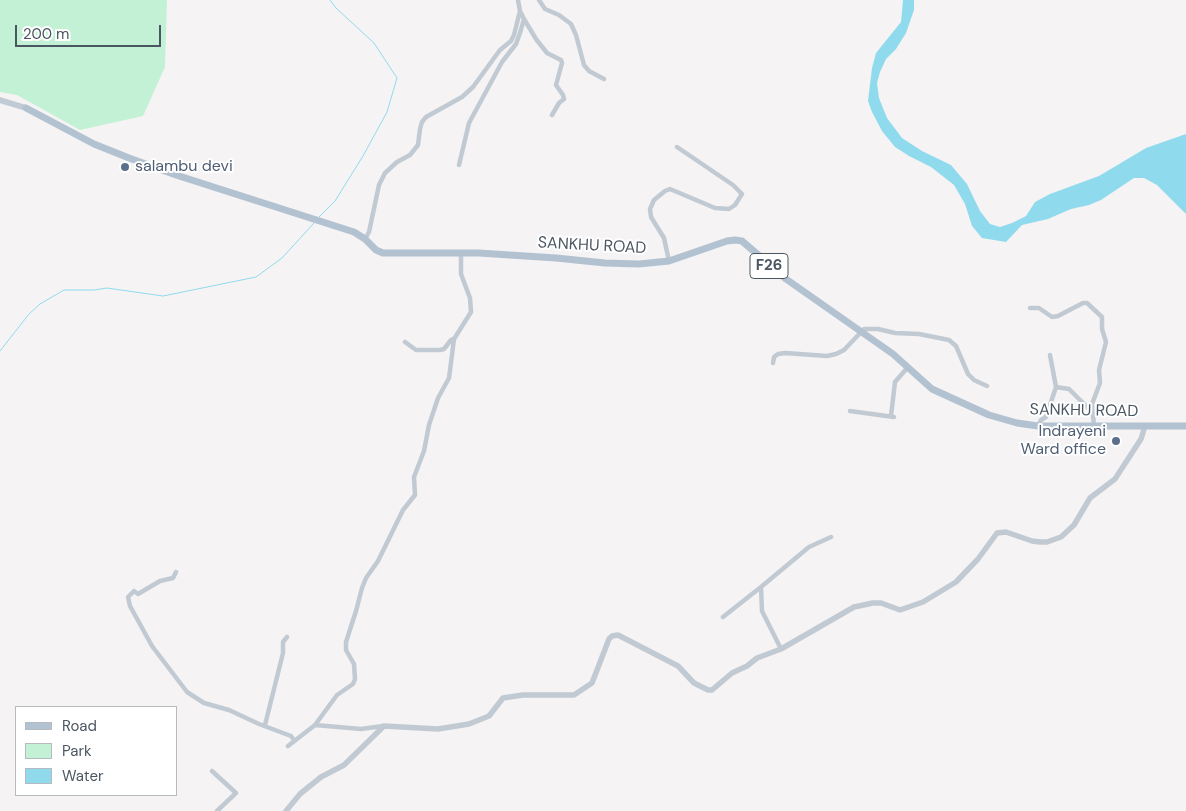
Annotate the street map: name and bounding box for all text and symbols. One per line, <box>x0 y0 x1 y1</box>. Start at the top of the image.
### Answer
scale bar <box>18 15 164 47</box>
text: 200 m <box>23 24 69 44</box>
place label: salambu devi <box>135 157 233 177</box>
marker: salambu devi <box>119 161 131 173</box>
street label: SANKHU ROAD <box>537 234 647 258</box>
road number: F26 <box>750 254 788 278</box>
street label: SANKHU ROAD <box>1030 400 1138 422</box>
place label: Indrayeni Ward office <box>1021 422 1106 460</box>
marker: Indrayeni Ward office <box>1110 435 1122 447</box>
legend <box>15 706 178 796</box>
text: Road <box>62 716 97 736</box>
text: Park <box>62 741 92 761</box>
text: Water <box>62 766 103 786</box>

